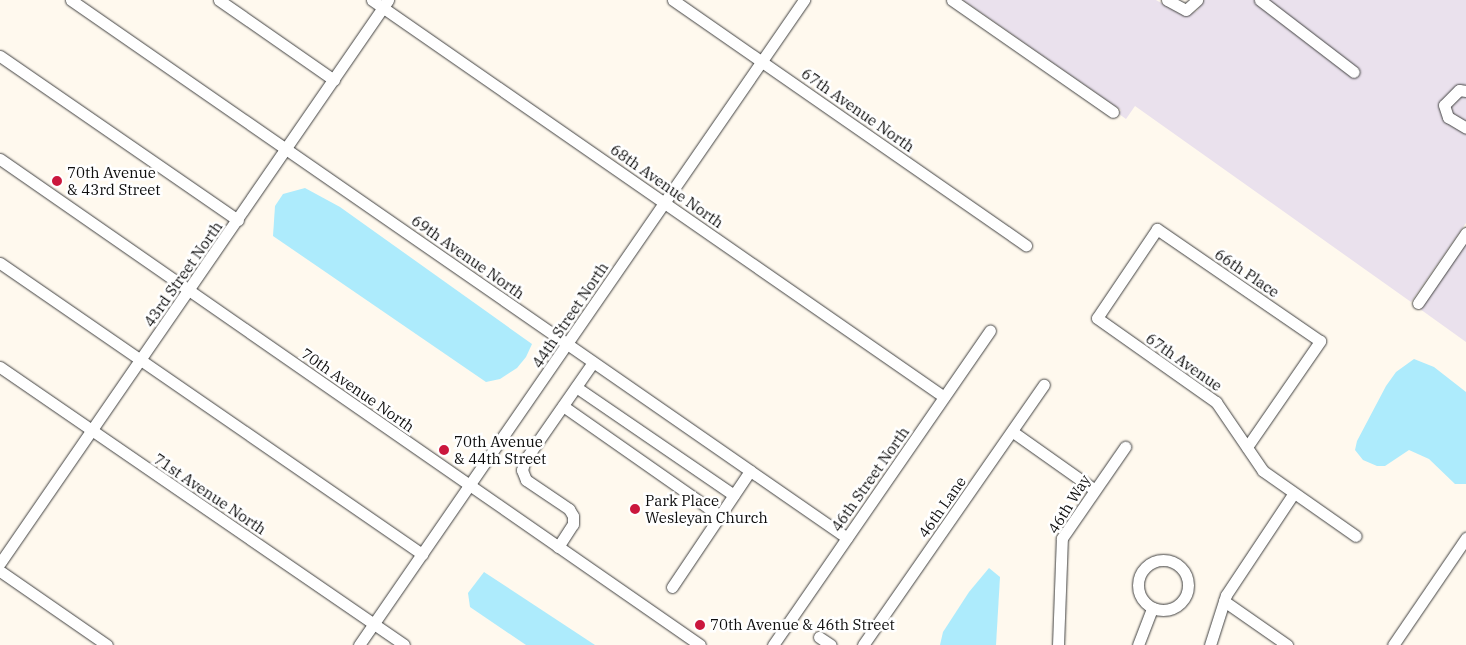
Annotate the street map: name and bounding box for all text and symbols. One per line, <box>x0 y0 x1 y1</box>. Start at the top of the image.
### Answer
street label: 67th Avenue North <box>798 64 918 156</box>
street label: 68th Avenue North <box>607 140 727 232</box>
place label: 70th Avenue & 43rd Street <box>67 163 161 198</box>
marker: 70th Avenue & 43rd Street <box>51 175 63 187</box>
street label: 69th Avenue North <box>408 211 528 303</box>
street label: 43rd Street North <box>140 218 226 330</box>
street label: 66th Place <box>1211 245 1283 301</box>
street label: 44th Street North <box>528 259 612 371</box>
street label: 67th Avenue <box>1142 329 1226 395</box>
street label: 70th Avenue North <box>298 344 418 436</box>
street label: 46th Street North <box>827 423 913 535</box>
place label: 70th Avenue & 44th Street <box>454 432 546 467</box>
marker: 70th Avenue & 44th Street <box>438 444 450 456</box>
street label: 71st Avenue North <box>150 450 270 538</box>
street label: 46th Way <box>1044 471 1094 537</box>
street label: 46th Lane <box>914 473 970 541</box>
place label: Park Place Wesleyan Church <box>645 491 768 526</box>
marker: Park Place Wesleyan Church <box>629 503 641 515</box>
place label: 70th Avenue & 46th Street <box>710 616 895 634</box>
marker: 70th Avenue & 46th Street <box>694 619 706 631</box>

